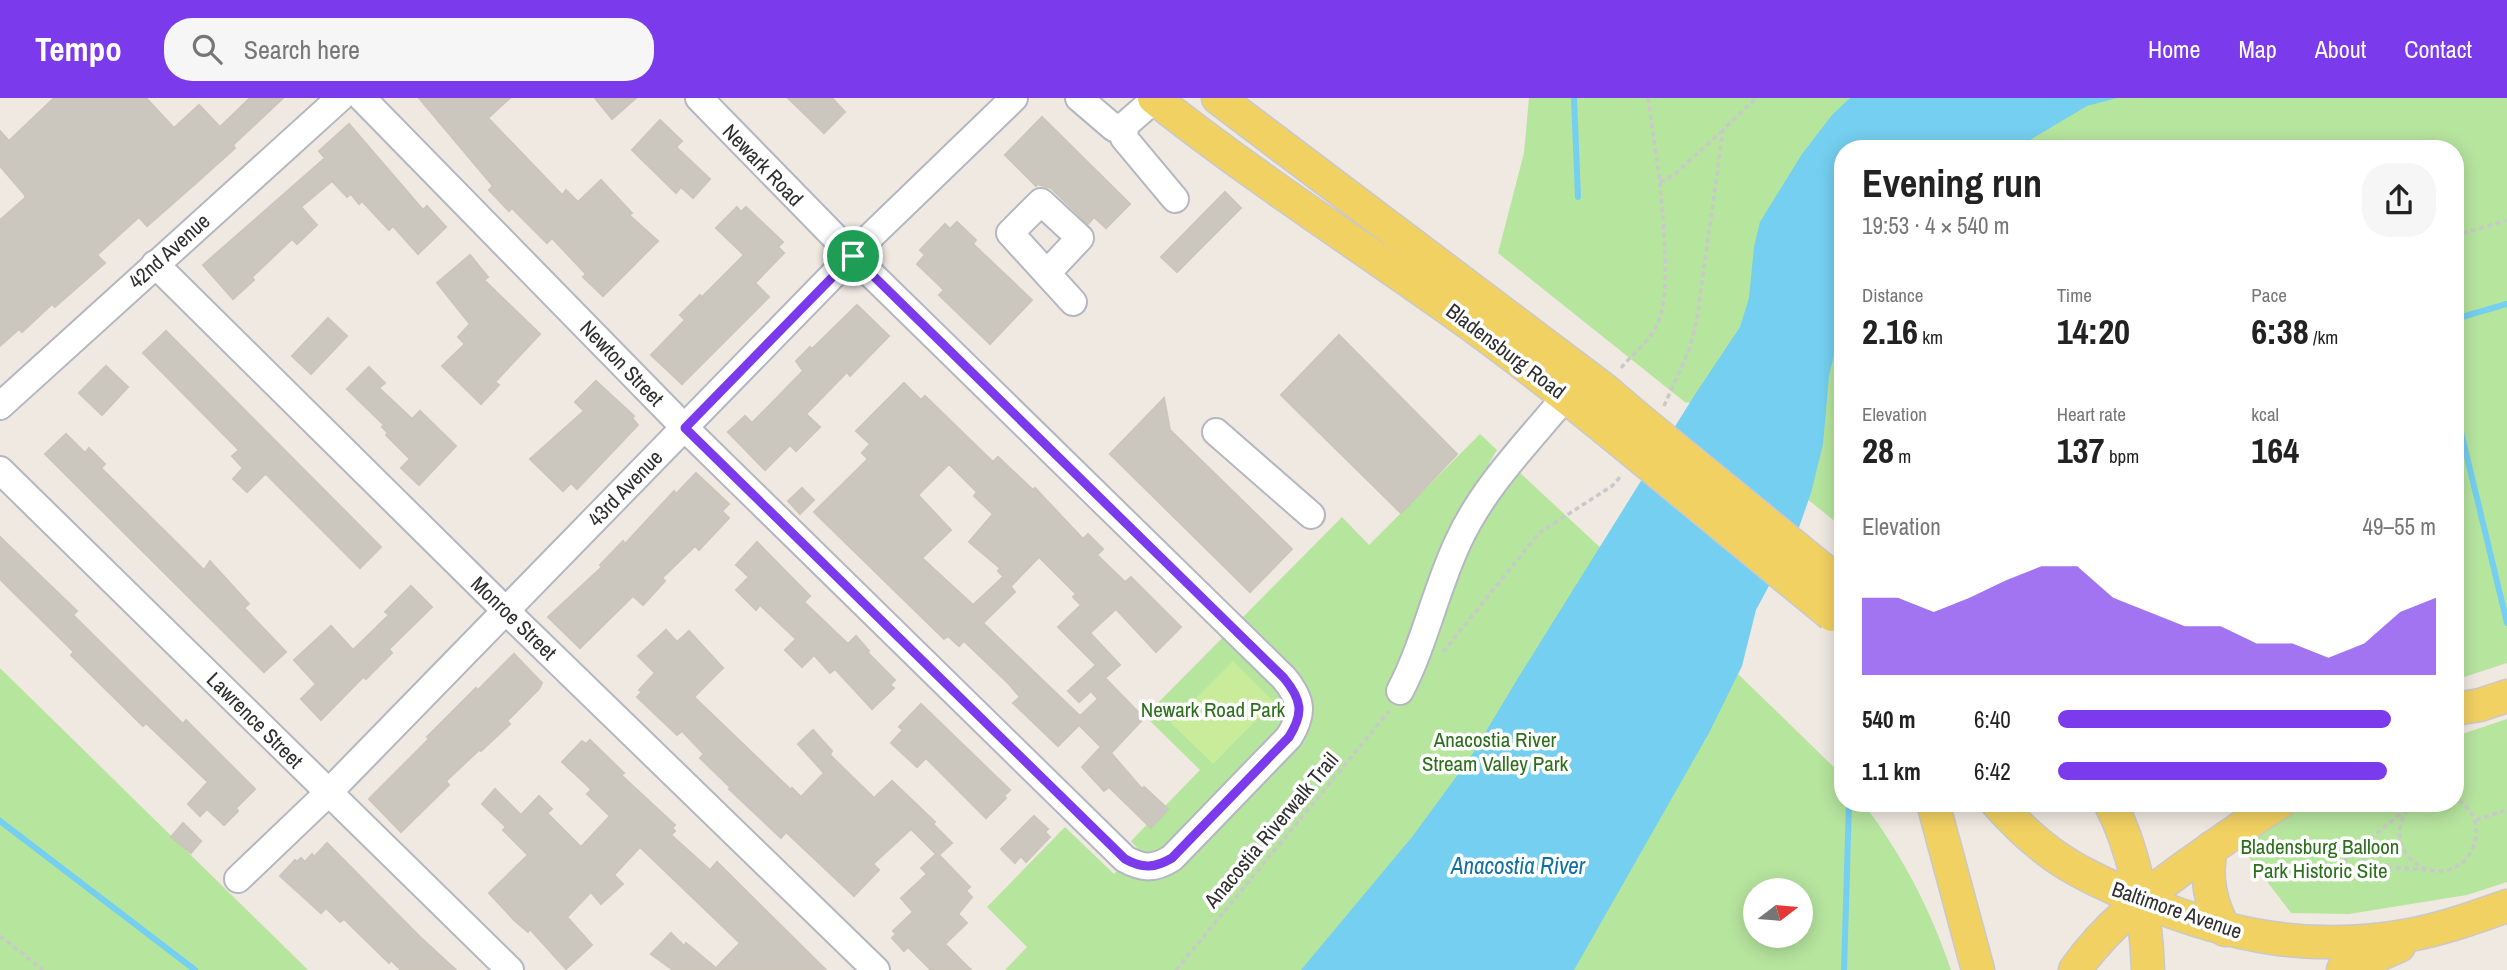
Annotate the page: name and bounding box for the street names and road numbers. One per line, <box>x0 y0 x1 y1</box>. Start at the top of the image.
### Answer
street label: Newark Road <box>716 117 810 213</box>
street label: 42nd Avenue <box>122 207 216 295</box>
street label: Bladensburg Road <box>1440 296 1572 406</box>
street label: Newton Street <box>574 314 670 412</box>
street label: 43rd Avenue <box>581 443 669 533</box>
street label: Monroe Street <box>465 570 563 666</box>
street label: Lawrence Street <box>200 665 310 775</box>
street label: Anacostia Riverwalk Trail <box>1196 746 1345 915</box>
street label: Baltimore Avenue <box>2108 874 2246 946</box>

